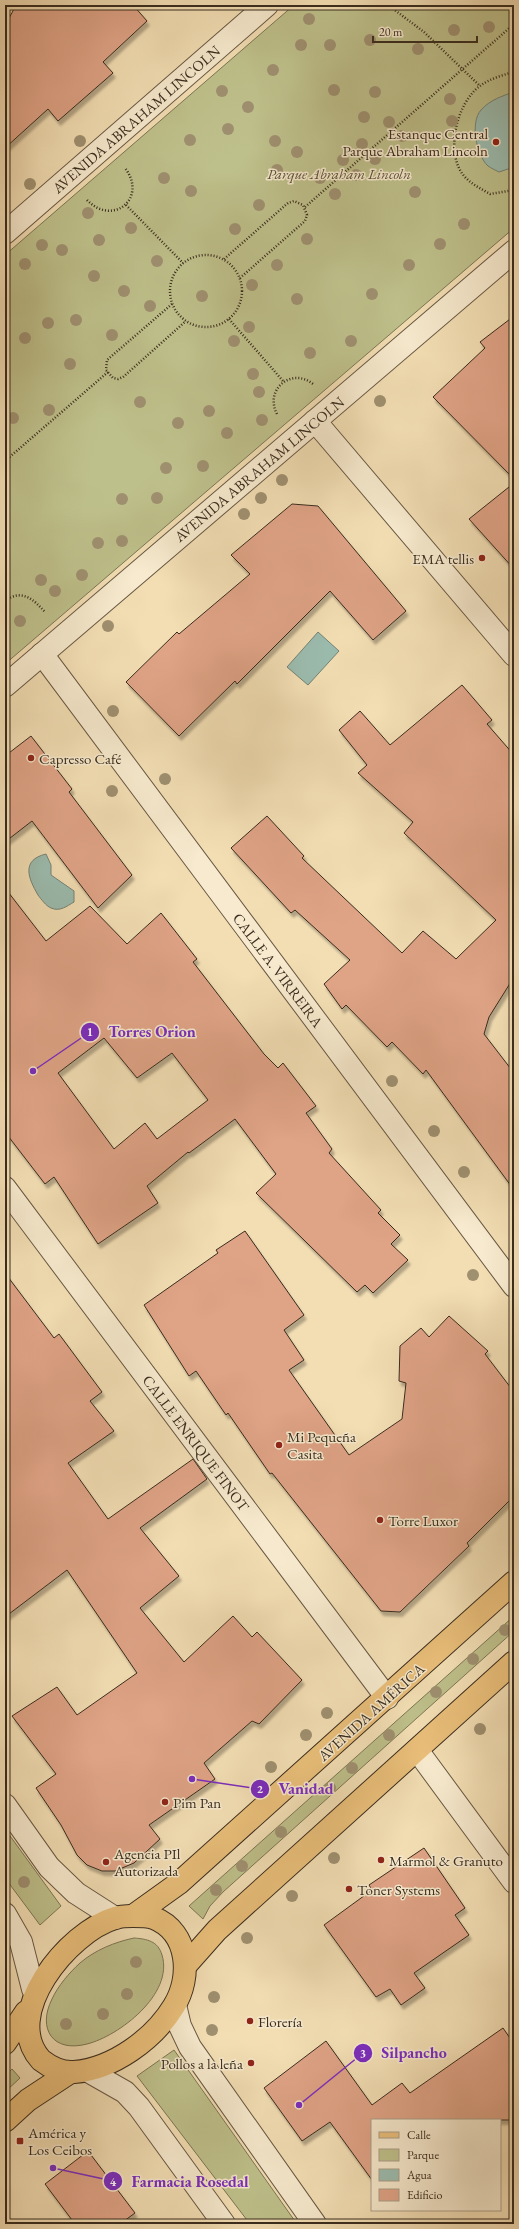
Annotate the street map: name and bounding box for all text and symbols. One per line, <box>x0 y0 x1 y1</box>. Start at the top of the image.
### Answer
scale bar <box>373 18 477 44</box>
text: 20 m <box>379 24 403 40</box>
street label: AVENIDA ABRAHAM LINCOLN <box>47 41 224 198</box>
place label: Estanque Central Parque Abraham Lincoln <box>343 124 488 160</box>
marker: Estanque Central Parque Abraham Lincoln <box>491 137 501 147</box>
park label: Parque Abraham Lincoln <box>267 164 411 184</box>
street label: AVENIDA ABRAHAM LINCOLN <box>169 392 348 546</box>
place label: EMA tellis <box>412 549 474 568</box>
marker: EMA tellis <box>477 553 487 563</box>
place label: Capresso Café <box>39 749 121 768</box>
marker: Capresso Café <box>26 753 36 763</box>
street label: CALLE A. VIRREIRA <box>229 909 328 1032</box>
callout: Torres Orion <box>80 1018 203 1046</box>
text: Torres Orion <box>108 1021 196 1042</box>
text: 1 <box>87 1024 93 1040</box>
street label: CALLE ENRIQUE FINOT <box>138 1371 254 1516</box>
place label: Mi Pequeña Casita <box>287 1427 356 1463</box>
marker: Mi Pequeña Casita <box>274 1440 284 1450</box>
place label: Torre Luxor <box>388 1511 458 1530</box>
marker: Torre Luxor <box>375 1515 385 1525</box>
street label: AVENIDA AMÉRICA <box>313 1659 429 1766</box>
callout: Vanidad <box>250 1775 341 1803</box>
text: Vanidad <box>278 1778 334 1799</box>
text: 2 <box>257 1781 264 1797</box>
place label: Pim Pan <box>173 1793 221 1812</box>
marker: Pim Pan <box>160 1797 170 1807</box>
place label: Agencia PIl Autorizada <box>113 1844 181 1880</box>
place label: Marmol & Granuto <box>389 1851 503 1870</box>
marker: Marmol & Granuto <box>376 1855 386 1865</box>
marker: Agencia PIl Autorizada <box>101 1857 111 1867</box>
place label: Toner Systems <box>357 1880 440 1899</box>
marker: Toner Systems <box>344 1884 354 1894</box>
place label: Florería <box>258 2012 302 2031</box>
marker: Florería <box>245 2016 255 2026</box>
callout: Silpancho <box>353 2039 454 2067</box>
text: Silpancho <box>381 2042 447 2063</box>
text: 3 <box>360 2045 366 2061</box>
place label: Pollos a la leña <box>161 2054 243 2073</box>
marker: Pollos a la leña <box>246 2058 256 2068</box>
legend <box>371 2119 501 2211</box>
place label: América y Los Ceibos <box>27 2123 92 2159</box>
text: Calle <box>407 2127 431 2143</box>
marker: América y Los Ceibos <box>15 2136 25 2146</box>
text: Parque <box>407 2147 439 2163</box>
callout: Farmacia Rosedal <box>103 2167 256 2195</box>
text: Agua <box>406 2167 432 2183</box>
text: Farmacia Rosedal <box>131 2171 249 2192</box>
text: 4 <box>110 2174 117 2190</box>
text: Edificio <box>407 2187 443 2203</box>

